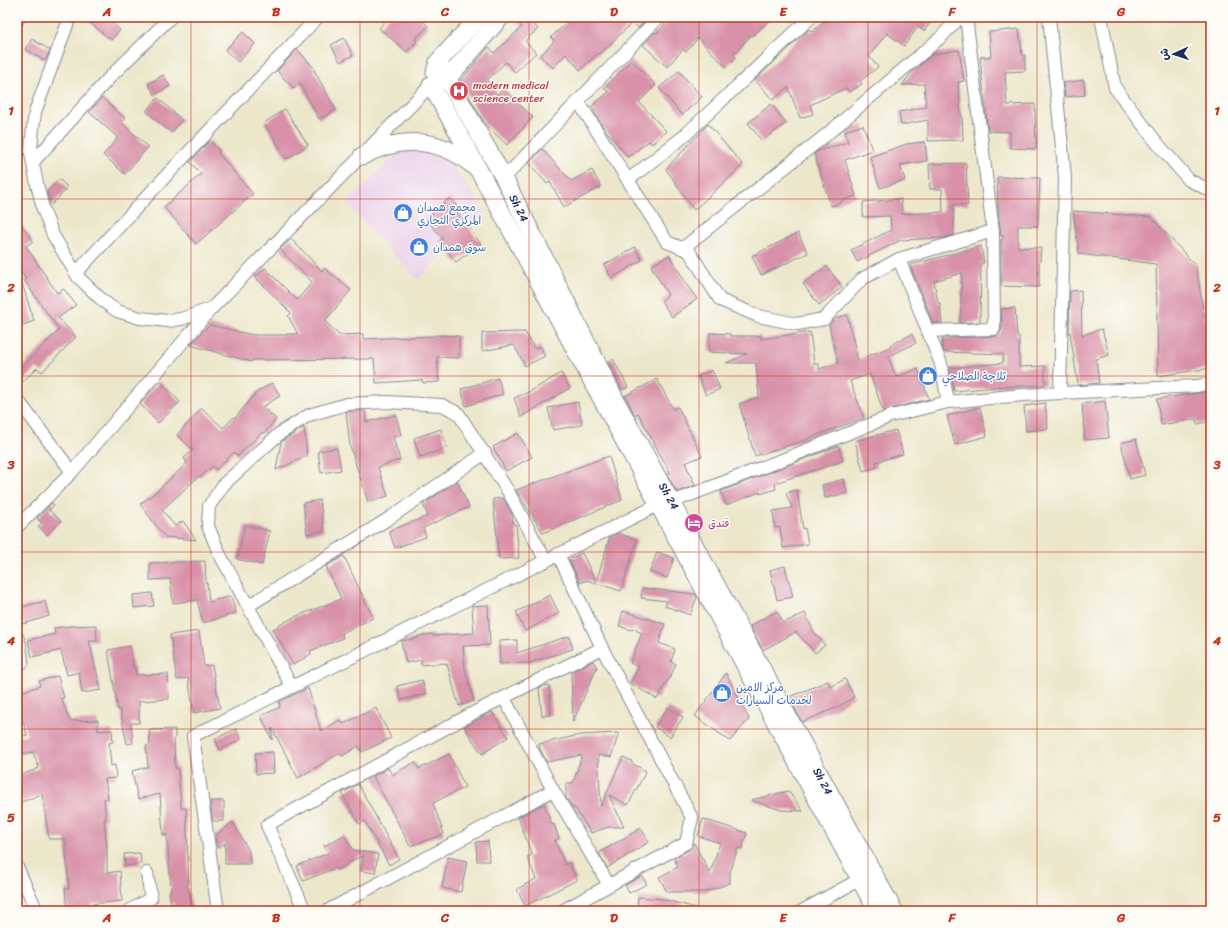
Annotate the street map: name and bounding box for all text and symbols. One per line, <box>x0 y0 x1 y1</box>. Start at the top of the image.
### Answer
text: A <box>102 0 111 23</box>
text: B <box>272 0 281 23</box>
text: C <box>440 0 450 23</box>
text: D <box>610 0 618 23</box>
text: E <box>779 0 788 23</box>
text: F <box>947 0 956 23</box>
text: G <box>1116 0 1126 23</box>
north arrow <box>1154 34 1194 74</box>
text: ش <box>1155 48 1174 61</box>
place label: modern medical science center <box>472 76 549 108</box>
hospital icon: modern medical science center <box>448 80 470 102</box>
text: 1 <box>8 99 14 122</box>
text: 1 <box>1214 99 1220 122</box>
street label: Sh 24 <box>504 191 534 225</box>
place label: مجمع همدان المركزي التجاري <box>417 198 481 230</box>
shop icon: مجمع همدان المركزي التجاري <box>392 202 414 224</box>
shop icon: سوق همدان <box>408 236 430 258</box>
place label: سوق همدان <box>433 238 486 257</box>
text: 2 <box>6 276 15 299</box>
text: 2 <box>1212 276 1221 299</box>
shop icon: ثلاجة الصلاحي <box>917 365 939 387</box>
place label: ثلاجة الصلاحي <box>942 367 1006 387</box>
text: 3 <box>6 453 15 476</box>
text: 3 <box>1212 453 1221 476</box>
street label: Sh 24 <box>653 479 684 514</box>
hotel icon: فندق <box>683 512 705 534</box>
place label: فندق <box>708 514 729 533</box>
text: 4 <box>6 629 16 652</box>
text: 4 <box>1212 629 1222 652</box>
place label: مركز الامين لخدمات السيارات <box>736 678 812 710</box>
shop icon: مركز الامين لخدمات السيارات <box>711 682 733 704</box>
street label: Sh 24 <box>807 764 838 798</box>
text: 5 <box>7 806 15 829</box>
text: 5 <box>1213 806 1221 829</box>
text: A <box>102 906 111 928</box>
text: B <box>272 906 281 928</box>
text: C <box>440 906 450 928</box>
text: D <box>610 906 618 928</box>
text: E <box>779 906 788 928</box>
text: F <box>947 906 956 928</box>
text: G <box>1116 906 1126 928</box>

